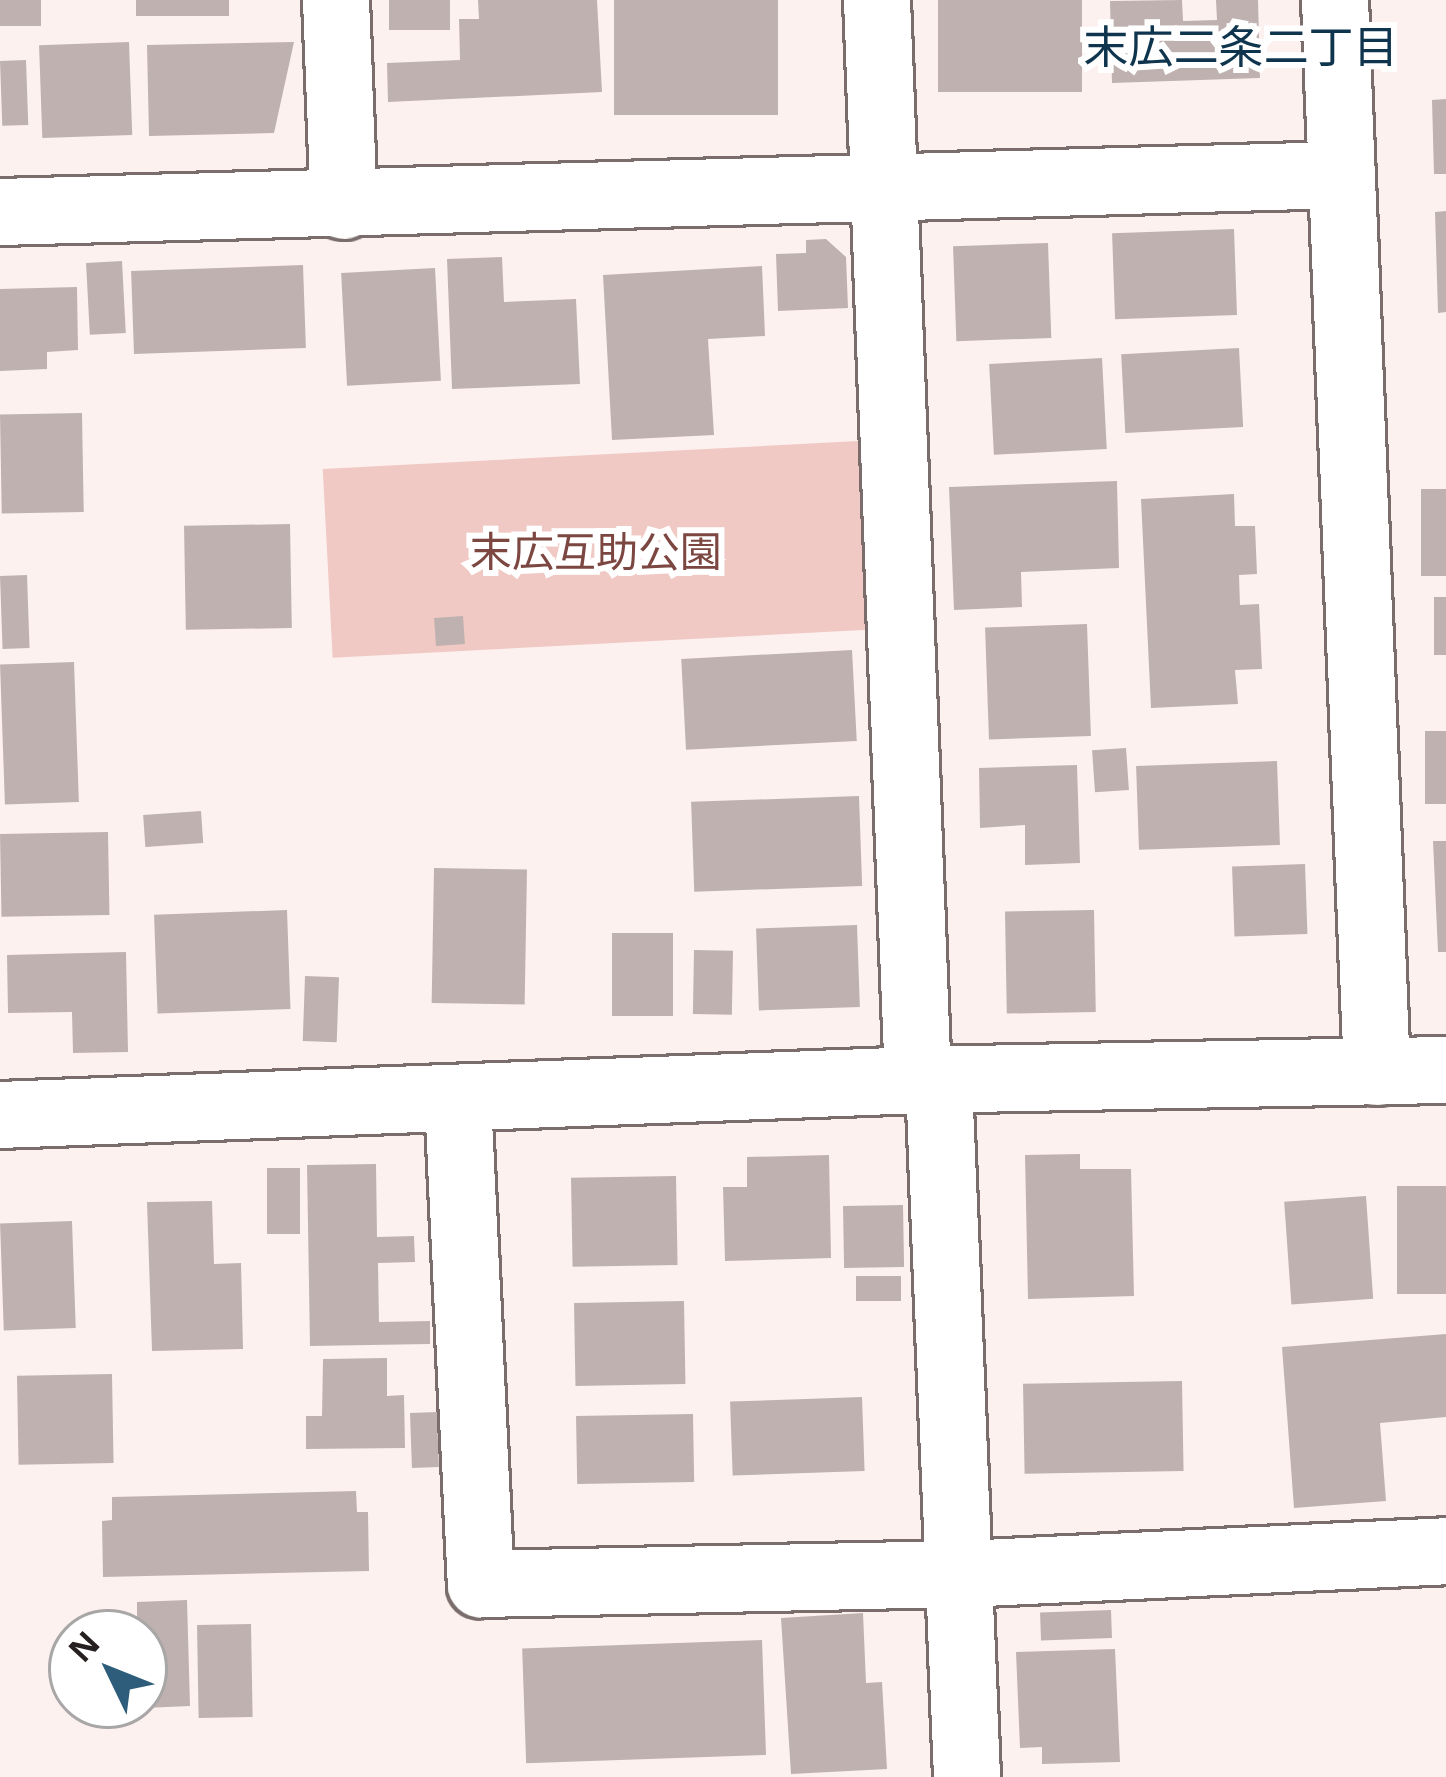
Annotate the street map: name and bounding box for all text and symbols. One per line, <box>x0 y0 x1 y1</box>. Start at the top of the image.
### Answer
district label: 末広二条二丁目 <box>1084 19 1398 73</box>
park label: 末広互助公園 <box>470 526 722 576</box>
north arrow <box>48 1609 168 1729</box>
text: N <box>58 1621 109 1671</box>

